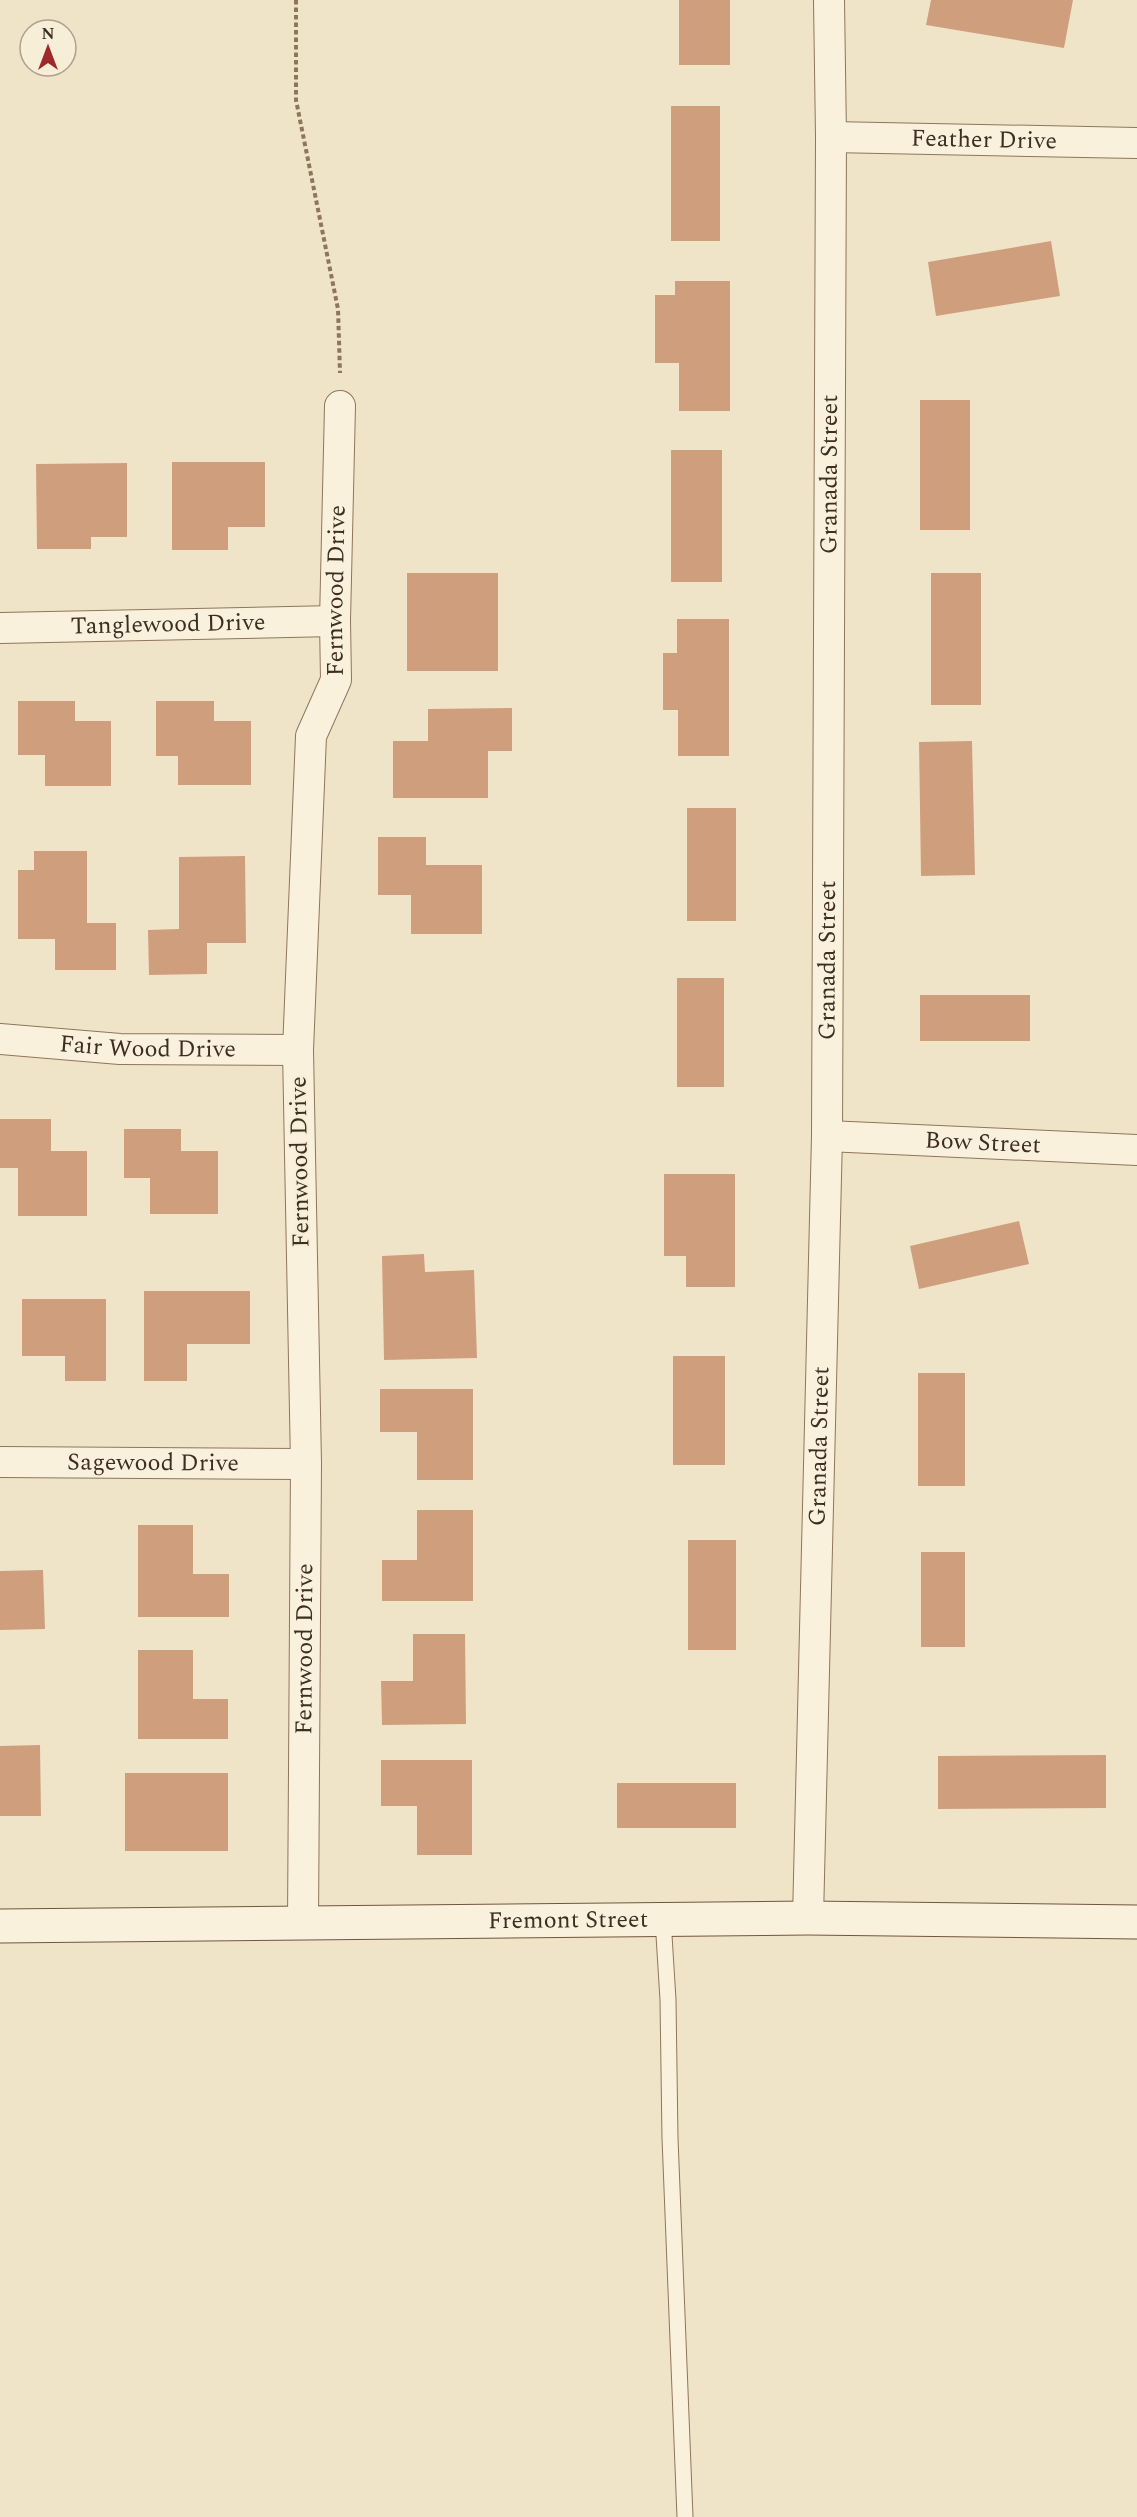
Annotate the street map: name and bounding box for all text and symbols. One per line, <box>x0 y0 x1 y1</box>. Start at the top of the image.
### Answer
north arrow <box>18 18 78 78</box>
text: N <box>41 22 55 46</box>
street label: Feather Drive <box>911 121 1057 159</box>
street label: Granada Street <box>811 394 848 554</box>
street label: Fernwood Drive <box>317 505 356 677</box>
street label: Tanglewood Drive <box>70 604 266 645</box>
street label: Granada Street <box>809 880 846 1040</box>
street label: Fair Wood Drive <box>58 1026 236 1068</box>
street label: Fernwood Drive <box>281 1076 319 1248</box>
street label: Bow Street <box>924 1122 1042 1164</box>
street label: Granada Street <box>800 1366 839 1526</box>
street label: Sagewood Drive <box>67 1444 239 1482</box>
street label: Fernwood Drive <box>286 1563 323 1735</box>
street label: Fremont Street <box>488 1902 648 1939</box>

